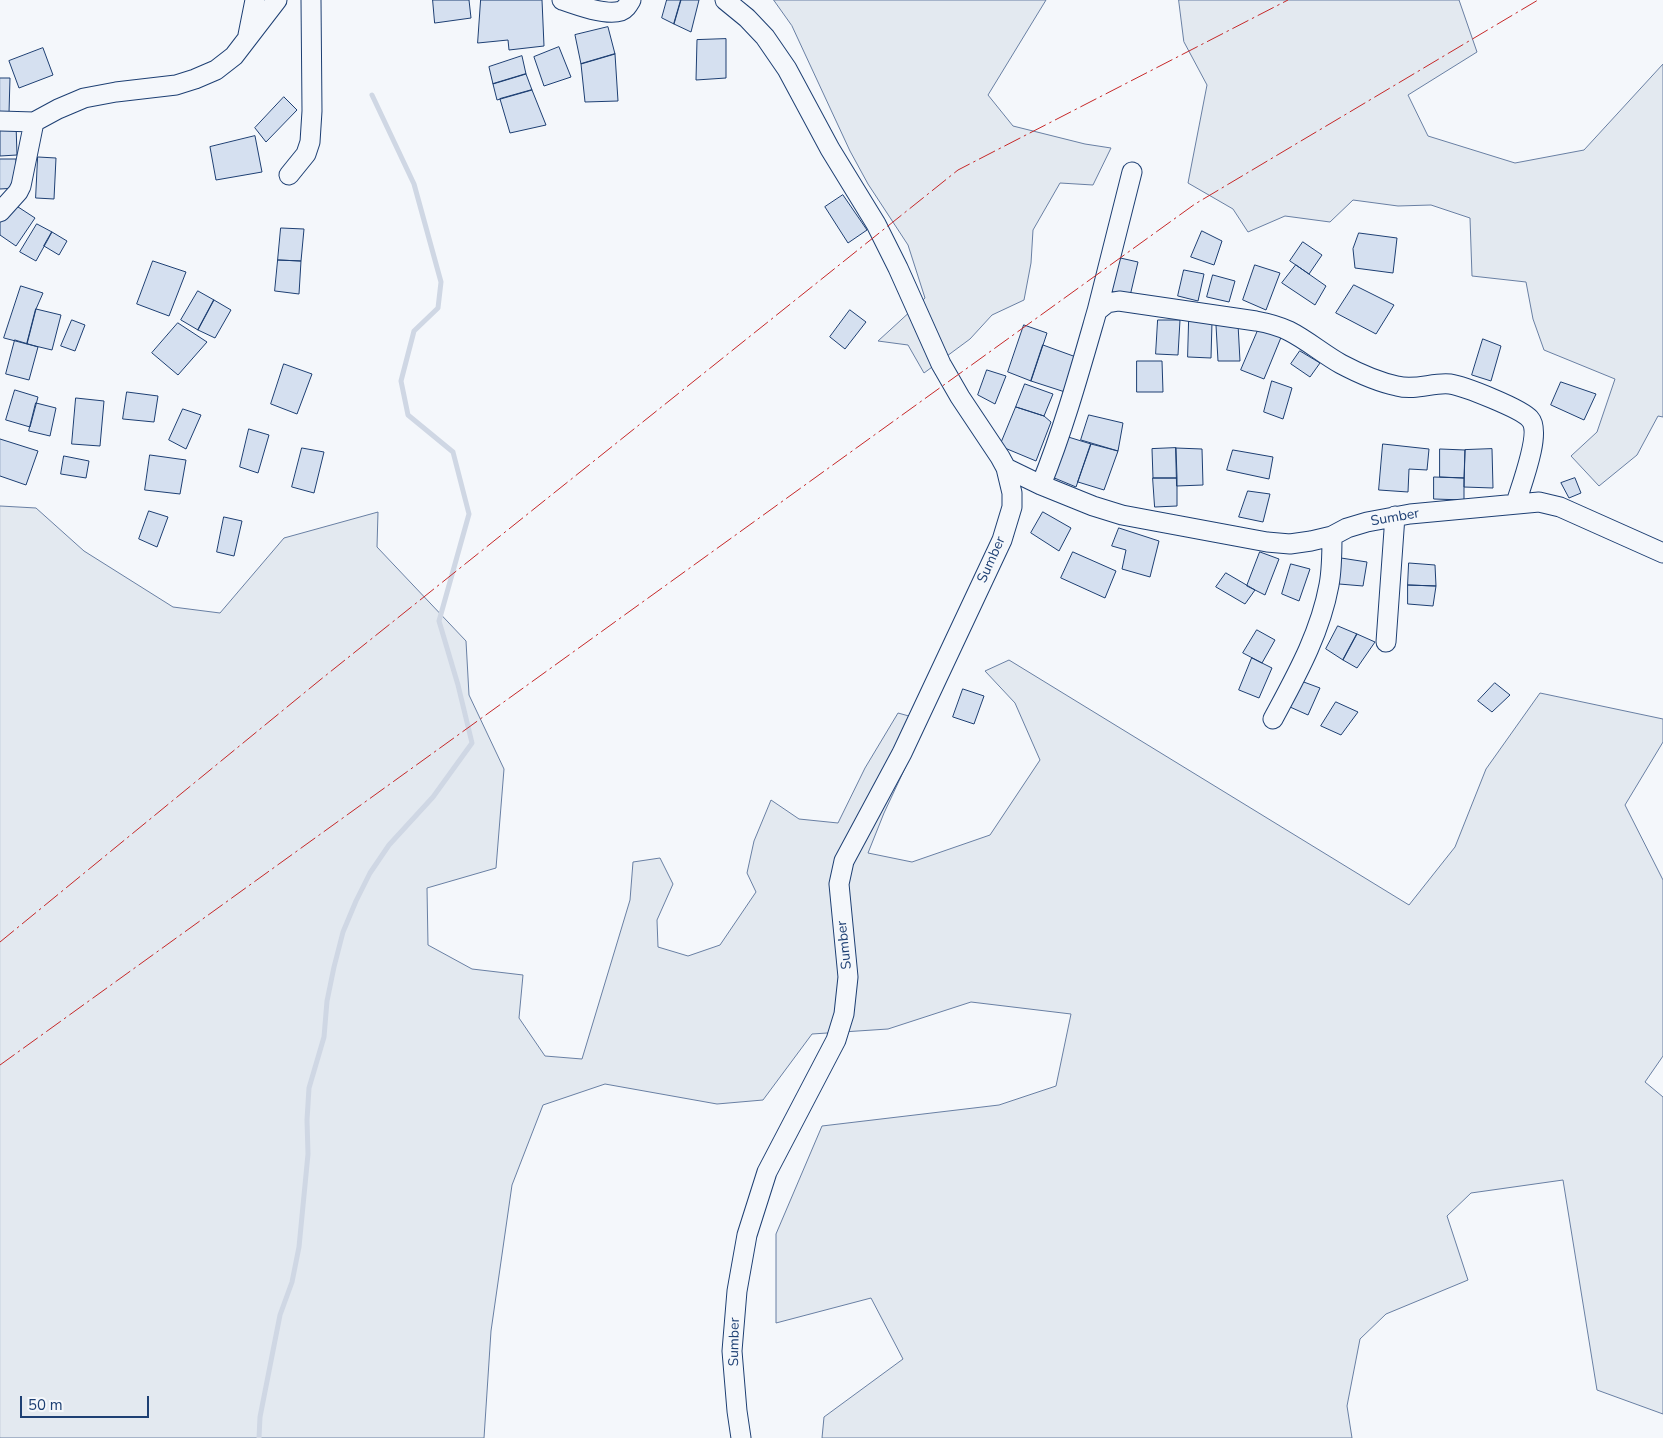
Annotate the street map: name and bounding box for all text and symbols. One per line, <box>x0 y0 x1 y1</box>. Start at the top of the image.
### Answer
street label: Sumber <box>1369 505 1421 531</box>
street label: Sumber <box>974 534 1010 586</box>
street label: Sumber <box>834 920 856 970</box>
street label: Sumber <box>726 1317 744 1367</box>
scale bar <box>22 1386 151 1418</box>
text: 50 m <box>28 1395 63 1415</box>

